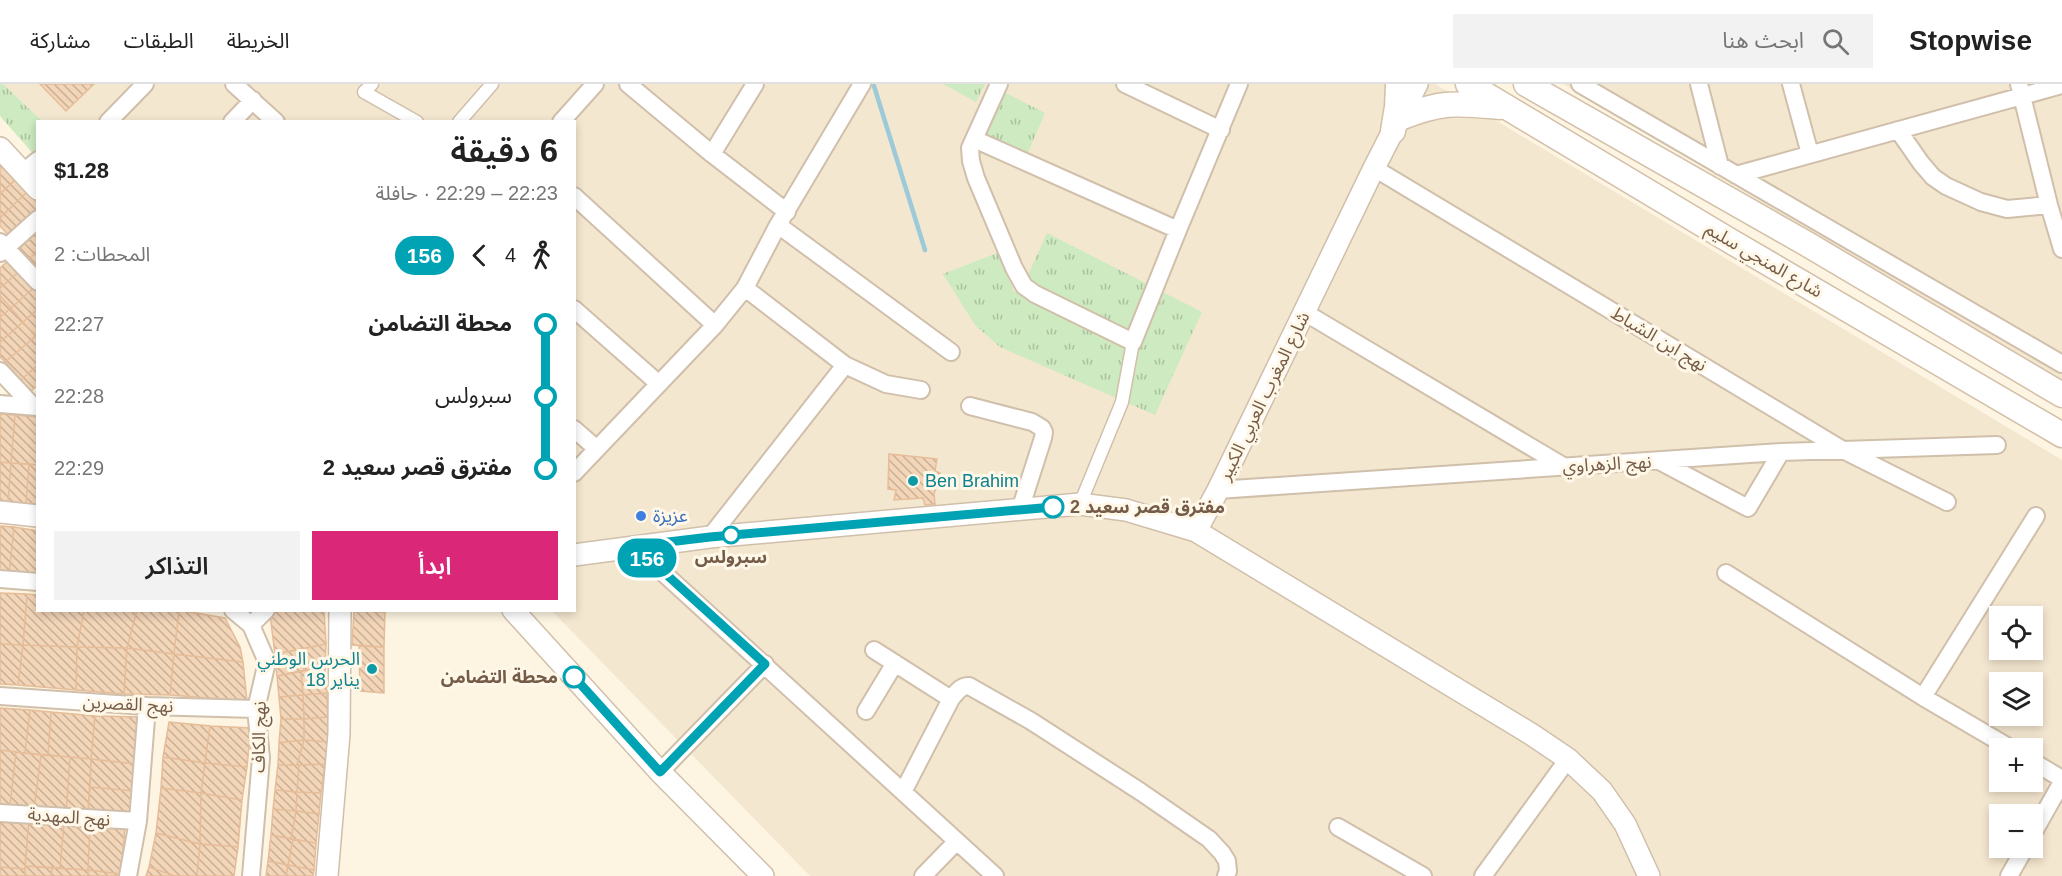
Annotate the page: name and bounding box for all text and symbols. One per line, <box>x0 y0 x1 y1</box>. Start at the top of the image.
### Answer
search box <box>1453 14 1873 68</box>
icon: search <box>1819 25 1852 58</box>
text: Stopwise <box>1909 25 2032 56</box>
text: ابحث هنا <box>1722 28 1804 53</box>
text: مشاركة <box>30 29 91 52</box>
text: الطبقات <box>124 29 194 52</box>
text: الخريطة <box>227 29 290 52</box>
text: 6 دقيقة <box>450 132 558 169</box>
text: $1.28 <box>54 158 109 183</box>
text: 22:23 – 22:29 · حافلة <box>376 182 558 204</box>
street label: شارع المنجي سليم <box>1700 218 1826 305</box>
icon: back <box>463 239 496 272</box>
icon: walk <box>525 239 558 272</box>
text: المحطات: 2 <box>54 243 150 265</box>
text: 156 <box>407 244 442 267</box>
text: 4 <box>505 244 516 266</box>
street label: نهج ابن الشباط <box>1606 303 1710 378</box>
street label: شارع المغرب العربي الكبير <box>1214 308 1317 486</box>
text: محطة التضامن <box>369 311 512 336</box>
text: 22:27 <box>54 313 104 335</box>
text: سبرولس <box>435 383 512 408</box>
text: 22:28 <box>54 385 104 407</box>
street label: نهج الزهراوي <box>1562 452 1652 479</box>
text: مفترق قصر سعيد 2 <box>323 455 512 480</box>
text: 22:29 <box>54 457 104 479</box>
place label: Ben Brahim <box>925 471 1019 491</box>
marker: Ben Brahim <box>906 474 920 488</box>
marker: مفترق قصر سعيد 2 <box>1042 496 1064 518</box>
place label: مفترق قصر سعيد 2 <box>1070 497 1225 518</box>
place label: عزيزة <box>653 506 688 527</box>
marker: عزيزة <box>634 509 648 523</box>
marker: سبرولس <box>722 526 740 544</box>
button: التذاكر <box>54 531 300 600</box>
button: ابدأ <box>312 531 558 600</box>
line badge: 156 <box>612 538 682 578</box>
text: 156 <box>629 547 665 570</box>
place label: سبرولس <box>695 547 767 568</box>
map controls <box>1989 606 2043 858</box>
button: locate <box>1989 606 2043 660</box>
place label: الحرس الوطني 18 يناير <box>257 649 360 691</box>
marker: الحرس الوطني 18 يناير <box>365 662 379 676</box>
marker: محطة التضامن <box>563 666 585 688</box>
place label: محطة التضامن <box>441 667 558 687</box>
button: layers <box>1989 672 2043 726</box>
street label: نهج القصرين <box>82 692 174 719</box>
street label: نهج الكاف <box>248 701 273 773</box>
button: + <box>1989 738 2043 792</box>
street label: نهج المهدية <box>27 804 111 833</box>
button: − <box>1989 804 2043 858</box>

